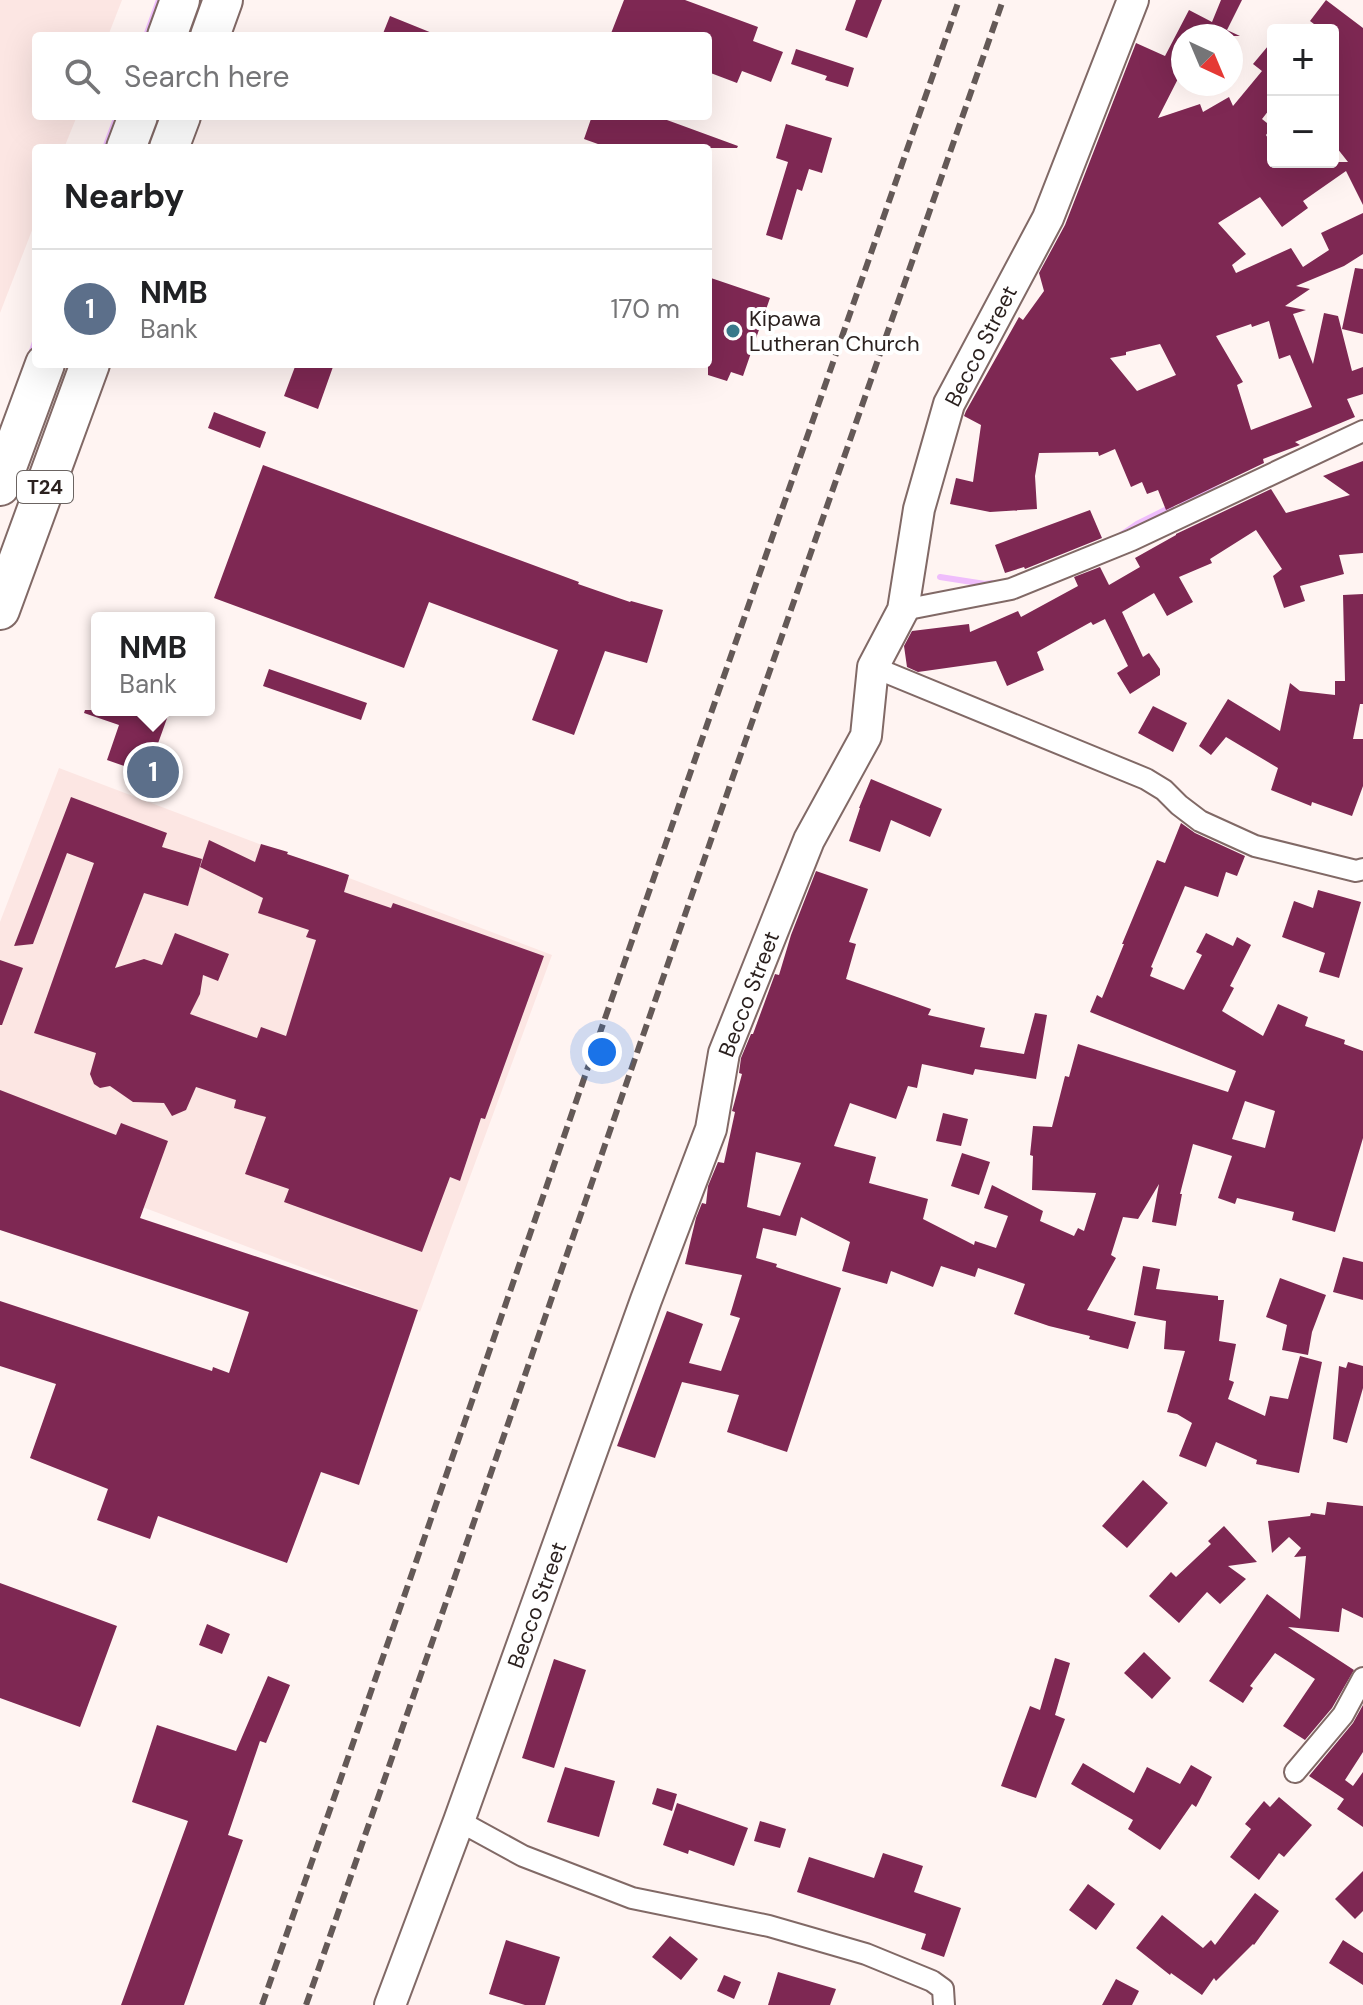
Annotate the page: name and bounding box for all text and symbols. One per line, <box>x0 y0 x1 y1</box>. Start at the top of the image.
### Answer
north arrow <box>1171 24 1243 96</box>
map controls <box>1267 24 1339 168</box>
button: + <box>1267 24 1339 96</box>
search box <box>32 32 712 120</box>
icon: search <box>60 54 104 98</box>
text: Search here <box>124 57 290 96</box>
button: − <box>1267 96 1339 168</box>
text: Nearby <box>64 174 184 219</box>
text: NMB <box>140 273 208 312</box>
street label: Becco Street <box>938 281 1024 411</box>
text: 1 <box>85 292 95 326</box>
text: 170 m <box>611 292 680 326</box>
place label: Kipawa Lutheran Church <box>749 304 920 358</box>
text: Bank <box>140 312 198 346</box>
marker: Kipawa Lutheran Church <box>724 322 742 340</box>
road number: T24 <box>17 471 73 503</box>
popup <box>91 612 215 716</box>
text: NMB <box>119 628 187 667</box>
text: Bank <box>119 667 177 701</box>
pin: 1 <box>127 742 179 802</box>
street label: Becco Street <box>712 927 786 1061</box>
your location <box>582 1032 622 1072</box>
street label: Becco Street <box>501 1538 573 1672</box>

